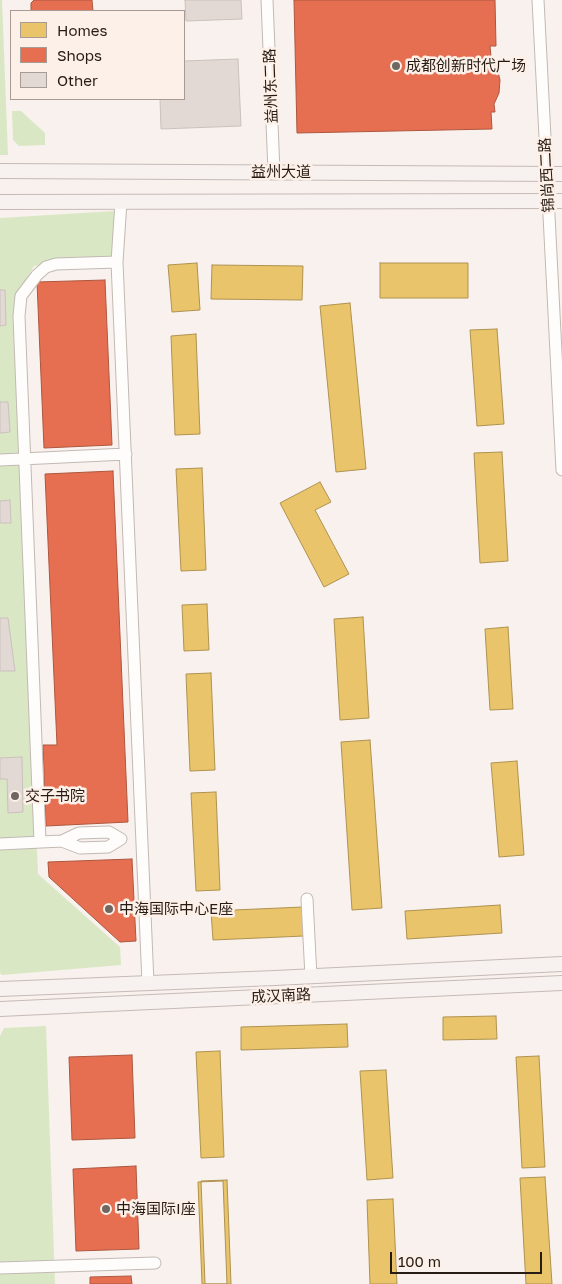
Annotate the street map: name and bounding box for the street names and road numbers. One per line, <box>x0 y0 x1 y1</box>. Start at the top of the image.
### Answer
street label: 益州东二路 <box>261 48 281 124</box>
street label: 锦尚西二路 <box>536 137 558 213</box>
street label: 益州大道 <box>251 163 311 181</box>
street label: 成汉南路 <box>251 985 311 1007</box>

